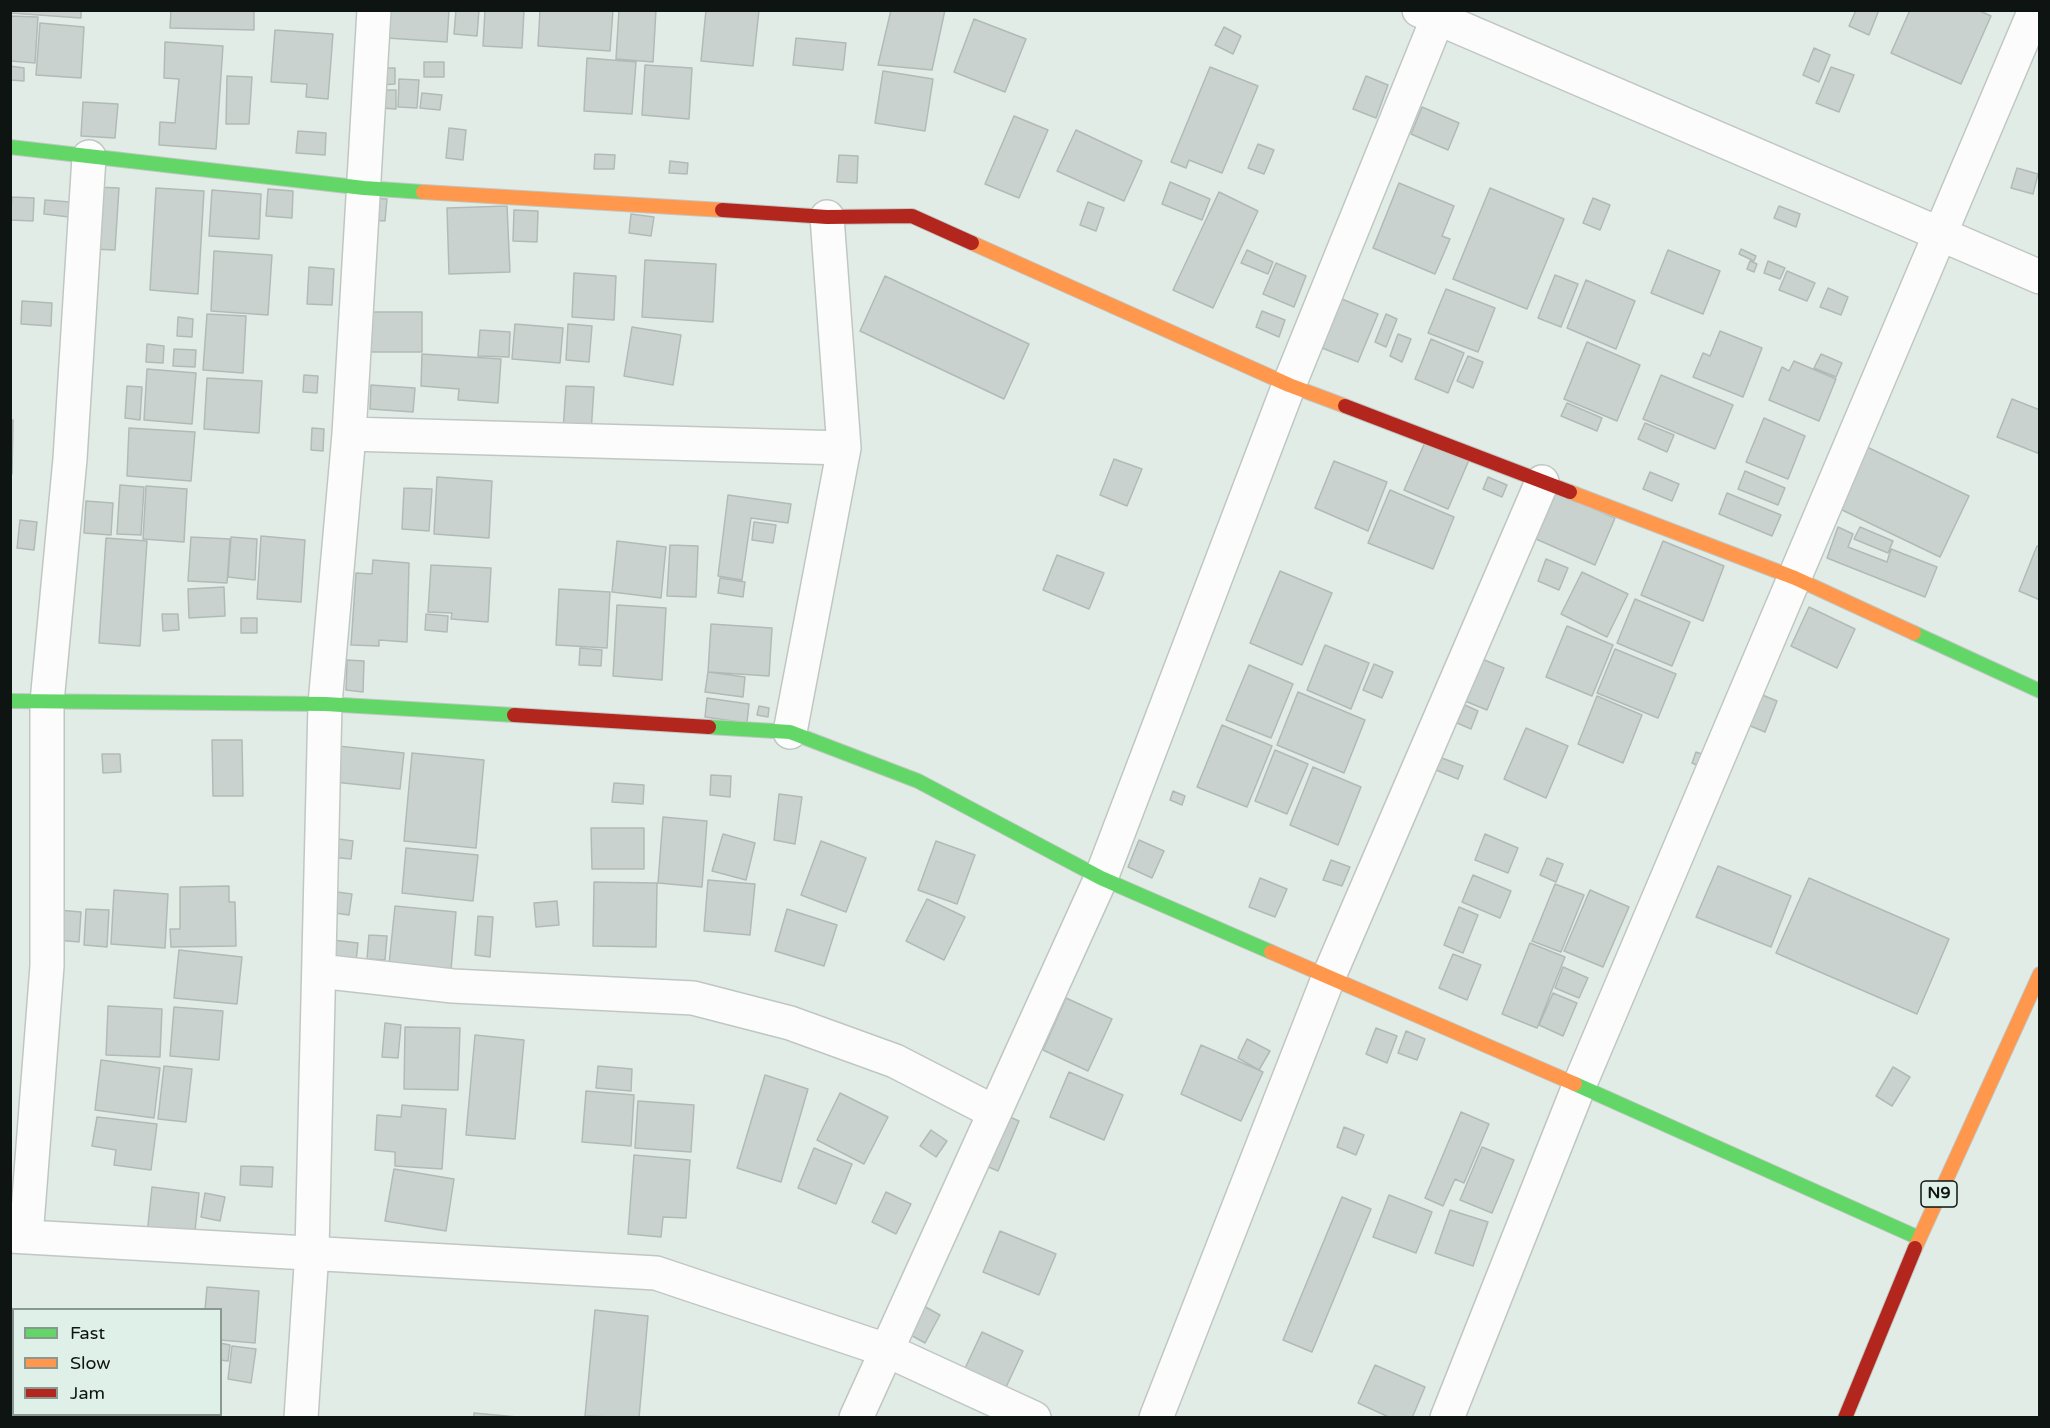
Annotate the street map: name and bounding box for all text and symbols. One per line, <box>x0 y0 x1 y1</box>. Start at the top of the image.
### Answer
road number: N9 <box>1921 1181 1957 1207</box>
legend <box>12 1308 222 1416</box>
text: Fast <box>70 1322 105 1344</box>
text: Slow <box>70 1352 111 1374</box>
text: Jam <box>70 1382 105 1404</box>

